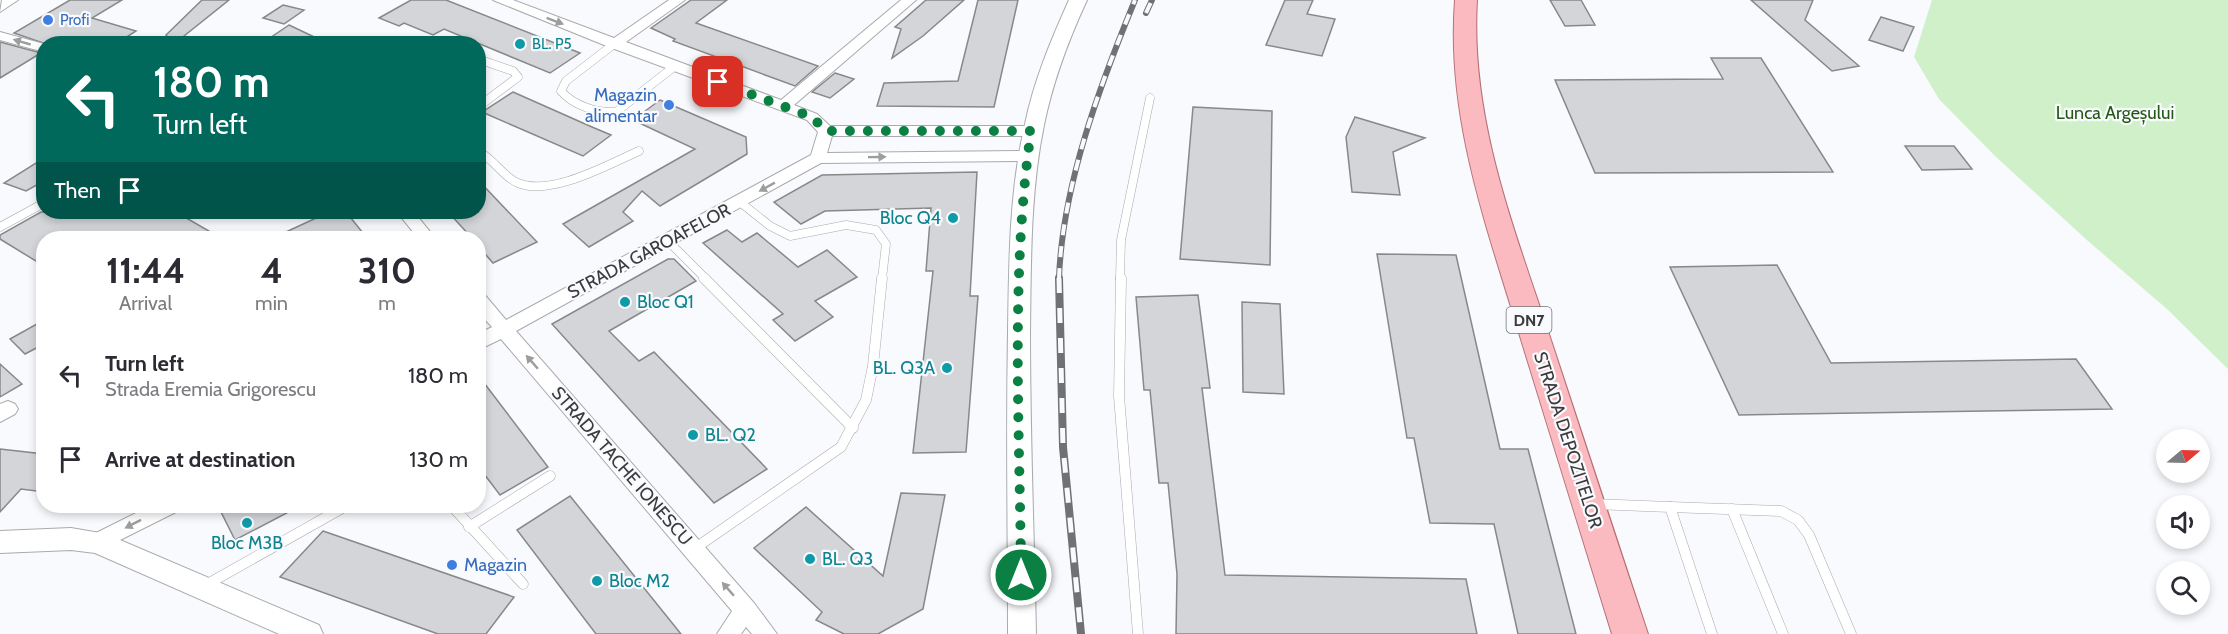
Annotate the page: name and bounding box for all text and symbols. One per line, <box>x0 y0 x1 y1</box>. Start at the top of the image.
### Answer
place label: Profi <box>60 11 89 29</box>
marker: Profi <box>41 13 55 27</box>
one-way arrow <box>546 17 564 26</box>
place label: BL. P5 <box>532 35 572 53</box>
one-way arrow <box>13 37 31 46</box>
marker: BL. P5 <box>513 37 527 51</box>
text: 180 m <box>153 56 269 108</box>
pin <box>692 56 743 107</box>
icon: left <box>54 60 132 138</box>
icon: arrive <box>701 65 734 98</box>
place label: Magazin alimentar <box>585 84 657 127</box>
marker: Magazin alimentar <box>662 98 676 112</box>
park label: Lunca Argeșului <box>2056 102 2174 125</box>
text: Turn left <box>153 108 247 141</box>
one-way arrow <box>867 153 886 162</box>
icon: arrive <box>113 174 146 207</box>
text: Then <box>54 177 101 204</box>
one-way arrow <box>758 182 775 192</box>
street label: STRADA GAROAFELOR <box>564 199 734 303</box>
place label: Bloc Q4 <box>880 207 941 229</box>
marker: Bloc Q4 <box>946 211 960 225</box>
text: 11:44 <box>106 248 185 292</box>
text: 4 <box>260 248 283 292</box>
text: 310 <box>358 248 416 292</box>
text: Arrival <box>119 291 172 315</box>
text: min <box>255 291 288 315</box>
text: m <box>378 291 396 315</box>
place label: Bloc Q1 <box>637 291 694 313</box>
marker: Bloc Q1 <box>618 295 632 309</box>
road number: DN7 <box>1506 307 1552 333</box>
street label: STRADA DEPOZITELOR <box>1529 349 1607 531</box>
text: Turn left <box>105 350 184 377</box>
one-way arrow <box>526 355 539 370</box>
place label: BL. Q3A <box>873 357 935 379</box>
icon: left <box>54 359 87 392</box>
marker: BL. Q3A <box>940 361 954 375</box>
text: 180 m <box>408 362 468 389</box>
text: Strada Eremia Grigorescu <box>105 377 316 401</box>
street label: STRADA TACHE IONESCU <box>547 382 697 550</box>
place label: BL. Q2 <box>705 424 756 446</box>
marker: BL. Q2 <box>686 428 700 442</box>
north arrow <box>2156 429 2210 483</box>
map controls <box>2156 429 2210 615</box>
icon: arrive <box>54 443 87 476</box>
text: Arrive at destination <box>105 446 295 473</box>
text: 130 m <box>409 446 468 473</box>
button: sound <box>2156 495 2210 549</box>
marker: Bloc M3B <box>240 516 254 530</box>
one-way arrow <box>124 519 141 529</box>
place label: Bloc M3B <box>211 532 283 554</box>
position arrow <box>989 543 1053 607</box>
place label: BL. Q3 <box>822 548 873 570</box>
marker: BL. Q3 <box>803 552 817 566</box>
place label: Magazin <box>464 554 527 576</box>
marker: Magazin <box>445 558 459 572</box>
button: search <box>2156 561 2210 615</box>
place label: Bloc M2 <box>609 570 670 592</box>
marker: Bloc M2 <box>590 574 604 588</box>
one-way arrow <box>722 582 735 597</box>

